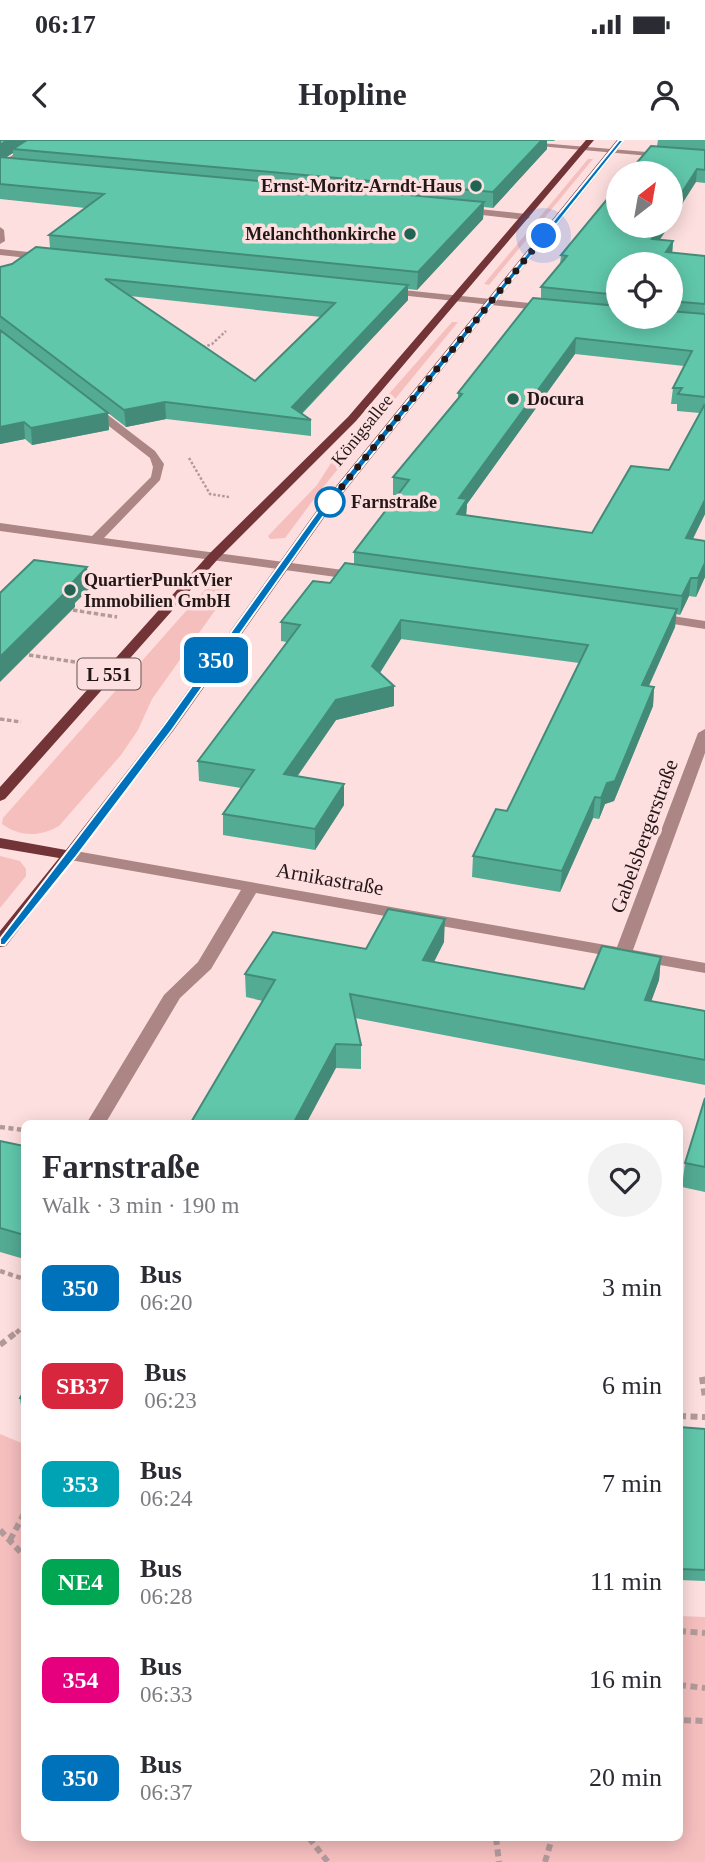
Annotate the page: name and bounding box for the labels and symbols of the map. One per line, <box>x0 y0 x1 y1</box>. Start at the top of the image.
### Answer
north arrow <box>606 161 682 238</box>
place label: Ernst-Moritz-Arndt-Haus <box>261 176 462 196</box>
marker: Ernst-Moritz-Arndt-Haus <box>468 178 484 194</box>
your location <box>526 218 561 253</box>
place label: Melanchthonkirche <box>245 224 396 244</box>
marker: Melanchthonkirche <box>402 226 418 242</box>
place label: Docura <box>527 389 584 409</box>
street label: Königsallee <box>327 390 397 470</box>
marker: Docura <box>505 391 521 407</box>
marker: Farnstraße <box>315 487 345 517</box>
place label: Farnstraße <box>351 492 437 512</box>
place label: QuartierPunktVier Immobilien GmbH <box>84 570 232 611</box>
marker: QuartierPunktVier Immobilien GmbH <box>62 582 78 598</box>
line badge: 350 <box>176 637 256 683</box>
road number: L 551 <box>78 659 140 690</box>
street label: Gabelsbergerstraße <box>605 756 683 916</box>
street label: Arnikastraße <box>275 858 385 900</box>

